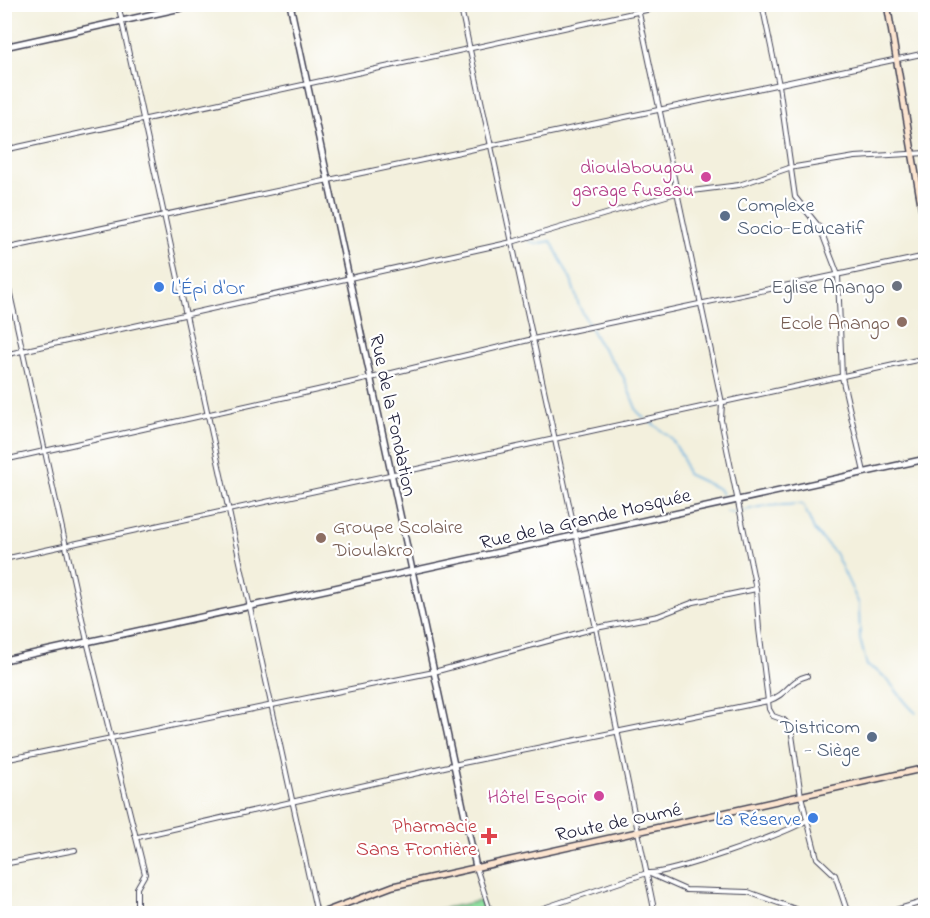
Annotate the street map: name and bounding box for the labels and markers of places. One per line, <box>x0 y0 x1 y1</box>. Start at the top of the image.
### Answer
place label: dioulabougou garage fuseau <box>571 154 694 207</box>
marker: dioulabougou garage fuseau <box>699 170 713 184</box>
place label: Complexe Socio-Educatif <box>737 192 865 244</box>
marker: Complexe Socio-Educatif <box>718 209 732 223</box>
place label: Eglise Anango <box>771 274 885 304</box>
place label: L'Épi d'Or <box>171 275 246 304</box>
marker: Eglise Anango <box>890 279 904 293</box>
marker: L'Épi d'Or <box>152 280 166 294</box>
place label: Ecole Anango <box>780 310 890 340</box>
marker: Ecole Anango <box>895 315 909 329</box>
place label: Groupe Scolaire Dioulakro <box>332 514 463 566</box>
marker: Groupe Scolaire Dioulakro <box>314 531 328 545</box>
place label: Districom - Siège <box>779 714 860 767</box>
marker: Districom - Siège <box>865 730 879 744</box>
place label: Hôtel Espoir <box>488 784 588 813</box>
marker: Hôtel Espoir <box>592 789 606 803</box>
place label: La Réserve <box>715 806 801 835</box>
marker: La Réserve <box>806 811 820 825</box>
place label: Pharmacie Sans Frontière <box>356 813 477 865</box>
marker: Pharmacie Sans Frontière <box>482 829 496 843</box>

